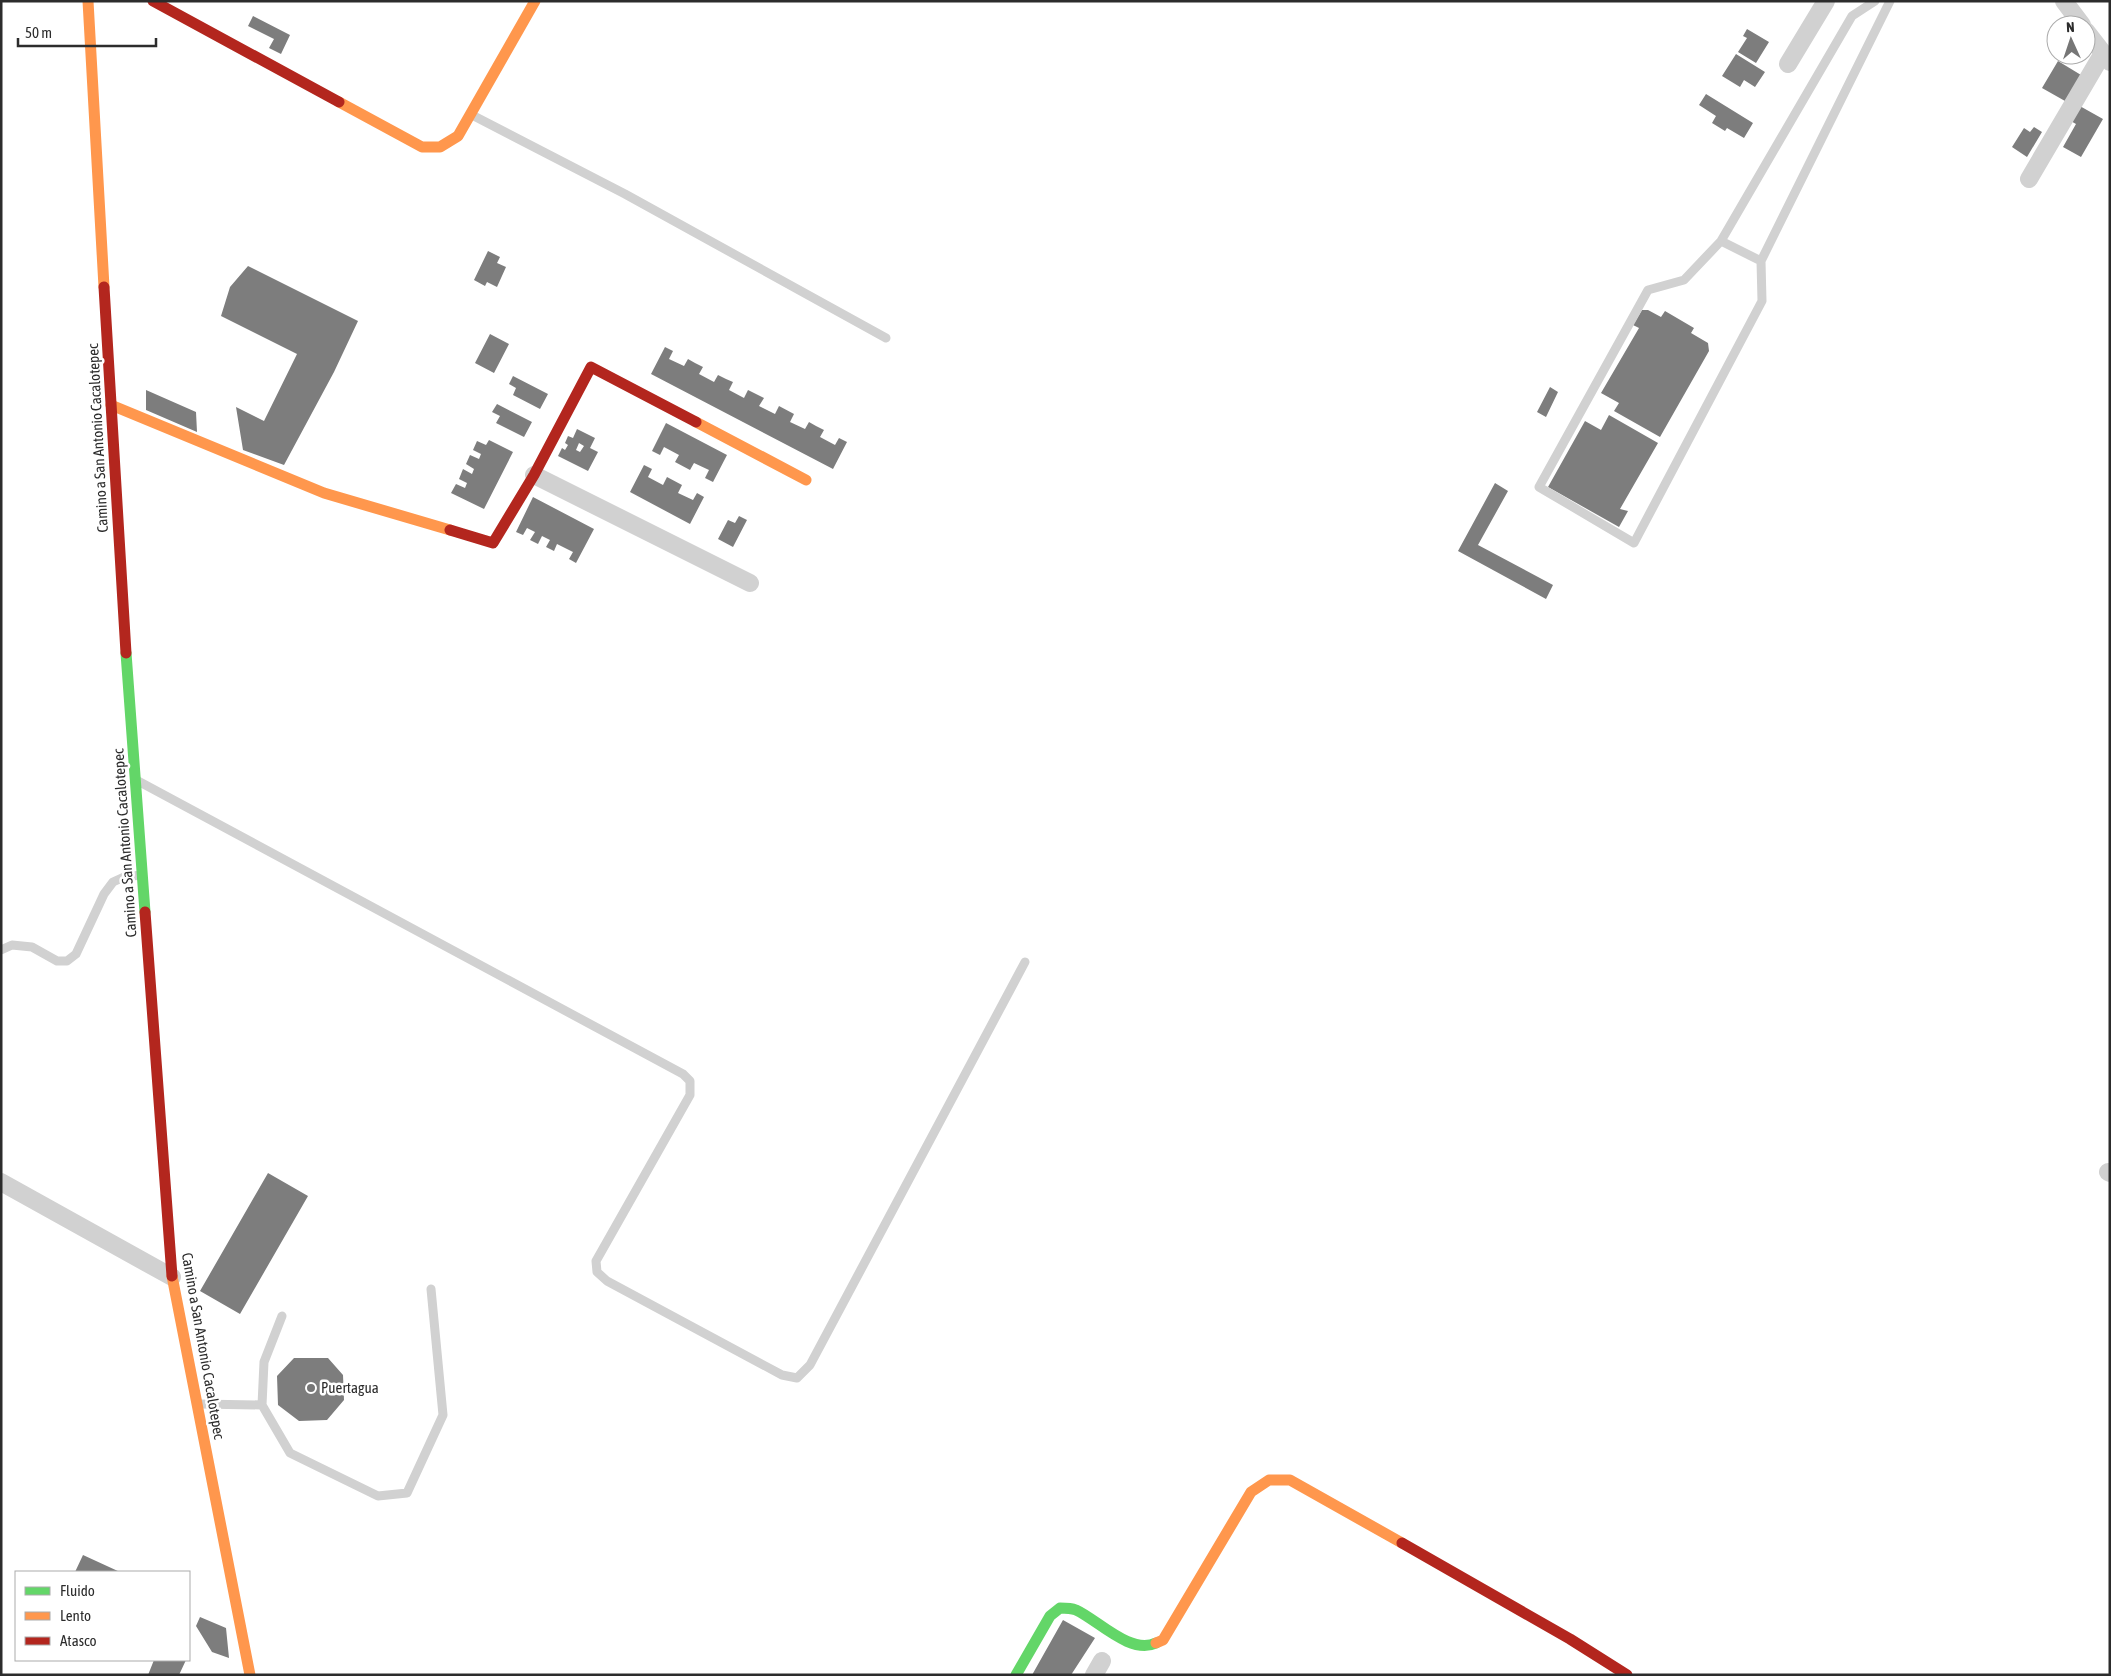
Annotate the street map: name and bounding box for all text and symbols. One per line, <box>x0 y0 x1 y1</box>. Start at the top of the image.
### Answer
scale bar <box>18 15 155 47</box>
north arrow <box>2046 15 2096 65</box>
text: N <box>2066 19 2075 35</box>
text: 50 m <box>25 24 52 41</box>
street label: Camino a San Antonio Cacalotepec <box>84 343 111 533</box>
street label: Camino a San Antonio Cacalotepec <box>109 748 140 938</box>
street label: Camino a San Antonio Cacalotepec <box>179 1251 228 1441</box>
place label: Puertagua <box>321 1379 379 1396</box>
marker: Puertagua <box>305 1382 317 1394</box>
legend <box>15 1571 190 1661</box>
text: Fluido <box>60 1582 95 1599</box>
text: Lento <box>60 1607 91 1624</box>
text: Atasco <box>60 1632 97 1649</box>

